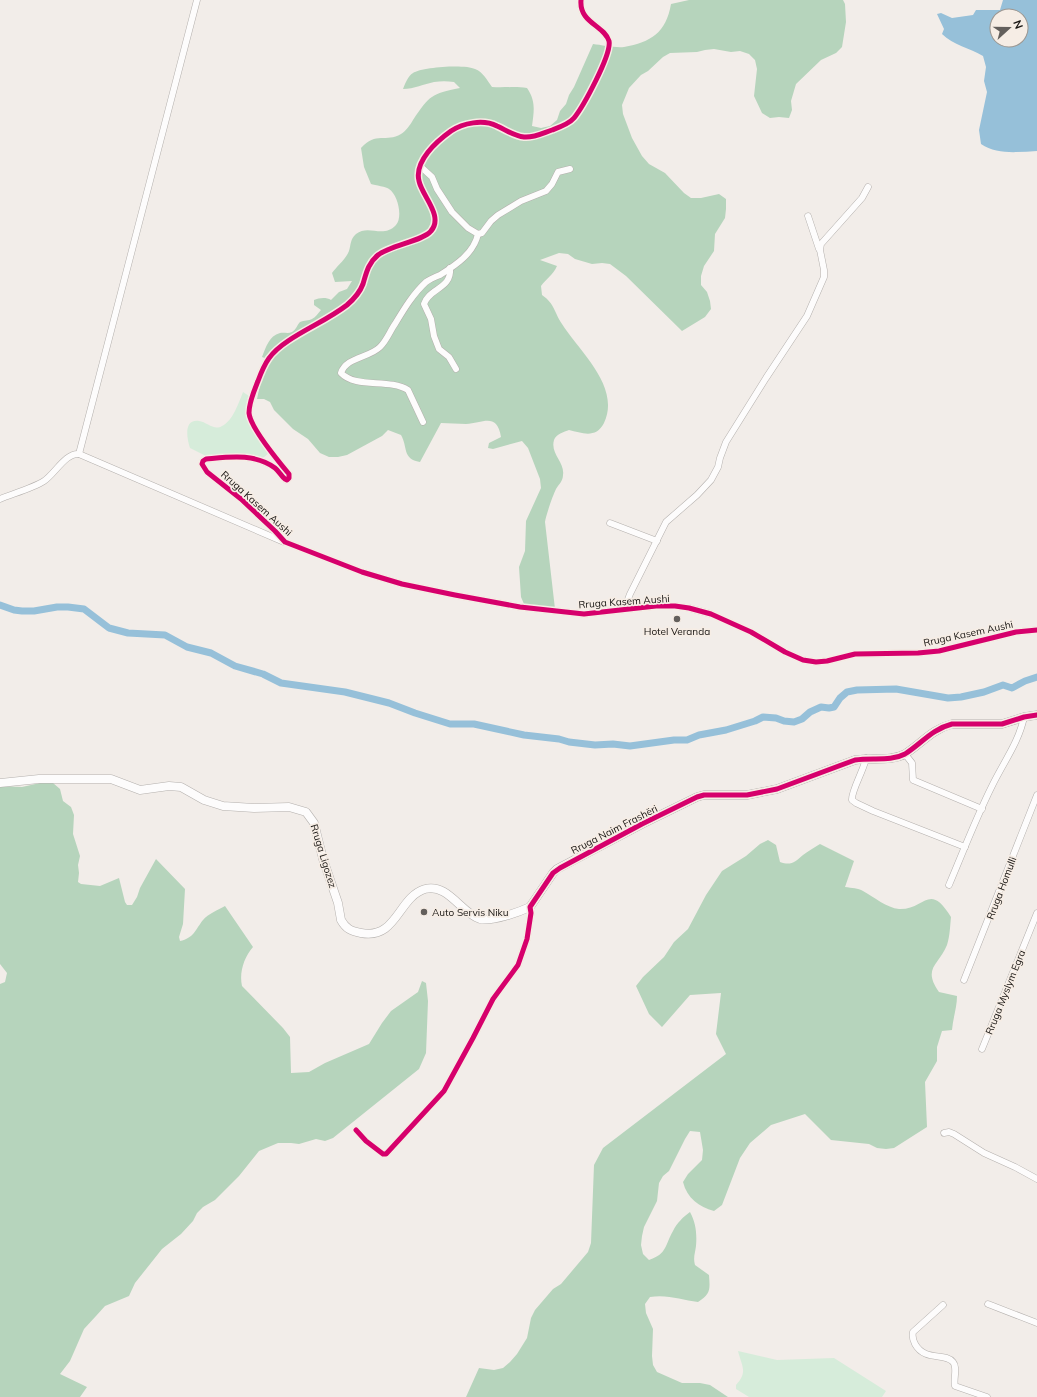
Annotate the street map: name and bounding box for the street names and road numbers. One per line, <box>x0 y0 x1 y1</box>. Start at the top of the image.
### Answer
street label: Rruga Kasem Aushi <box>218 468 295 539</box>
street label: Rruga Kasem Aushi <box>578 592 670 611</box>
street label: Rruga Kasem Aushi <box>922 618 1014 649</box>
street label: Rruga Naim Frashëri <box>569 802 660 857</box>
street label: Rruga Ligozez <box>308 823 339 890</box>
street label: Rruga Homulli <box>984 855 1019 921</box>
street label: Rruga Myslym Egra <box>983 948 1028 1036</box>

